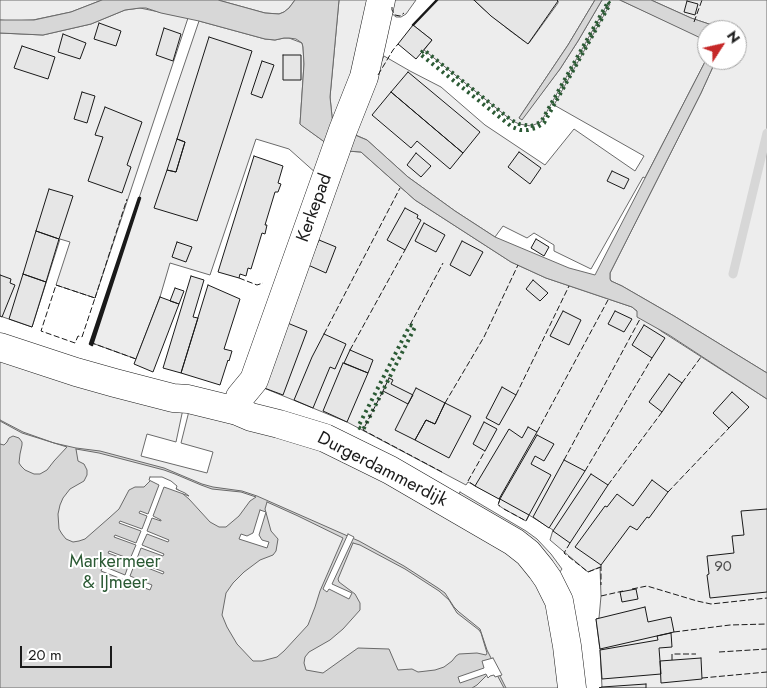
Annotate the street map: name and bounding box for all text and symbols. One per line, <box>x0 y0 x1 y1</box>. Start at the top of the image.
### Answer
north arrow <box>697 20 747 70</box>
text: N <box>722 27 745 47</box>
street label: Kerkepad <box>293 171 337 245</box>
street label: Durgerdammerdijk <box>313 428 451 512</box>
park label: Markermeer & IJmeer <box>69 552 161 594</box>
house number: 90 <box>714 558 732 576</box>
scale bar <box>22 636 115 668</box>
text: 20 m <box>28 644 62 666</box>

